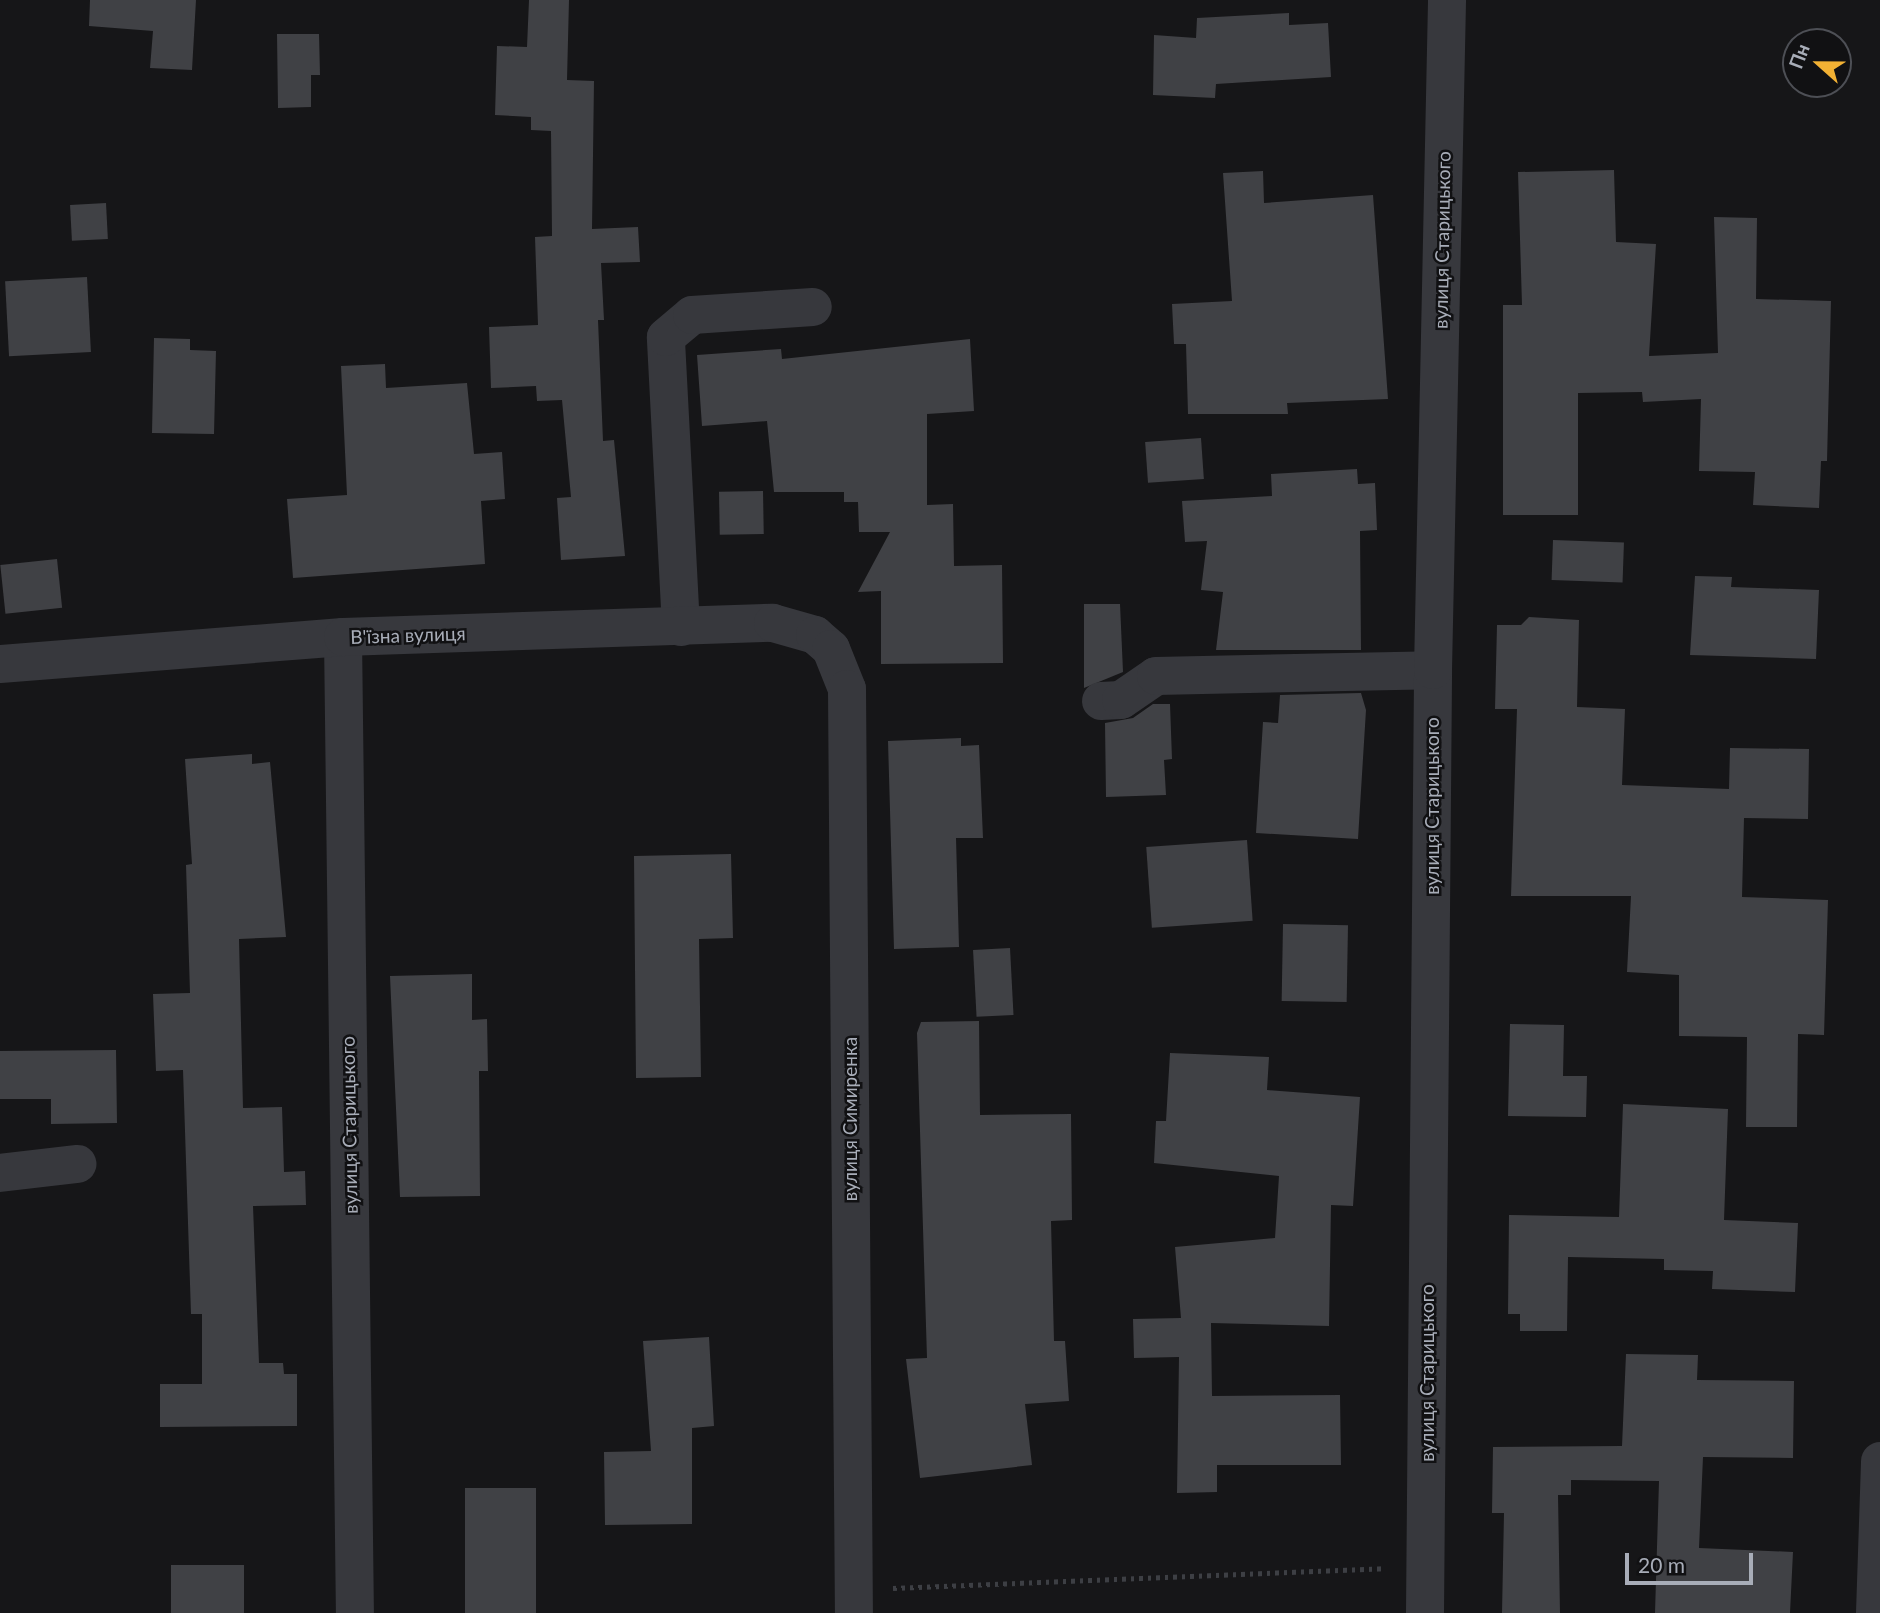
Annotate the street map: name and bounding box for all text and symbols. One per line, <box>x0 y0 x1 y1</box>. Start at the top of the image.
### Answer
north arrow <box>1782 28 1852 98</box>
text: Пн <box>1784 40 1814 72</box>
street label: вулиця Старицького <box>1429 151 1455 329</box>
street label: В'їзна вулиця <box>350 622 466 648</box>
street label: вулиця Старицького <box>1421 717 1443 895</box>
street label: вулиця Старицького <box>336 1036 362 1214</box>
street label: вулиця Симиренка <box>839 1037 861 1201</box>
street label: вулиця Старицького <box>1416 1284 1438 1462</box>
scale bar <box>1628 1540 1756 1584</box>
text: 20 m <box>1638 1552 1685 1577</box>

